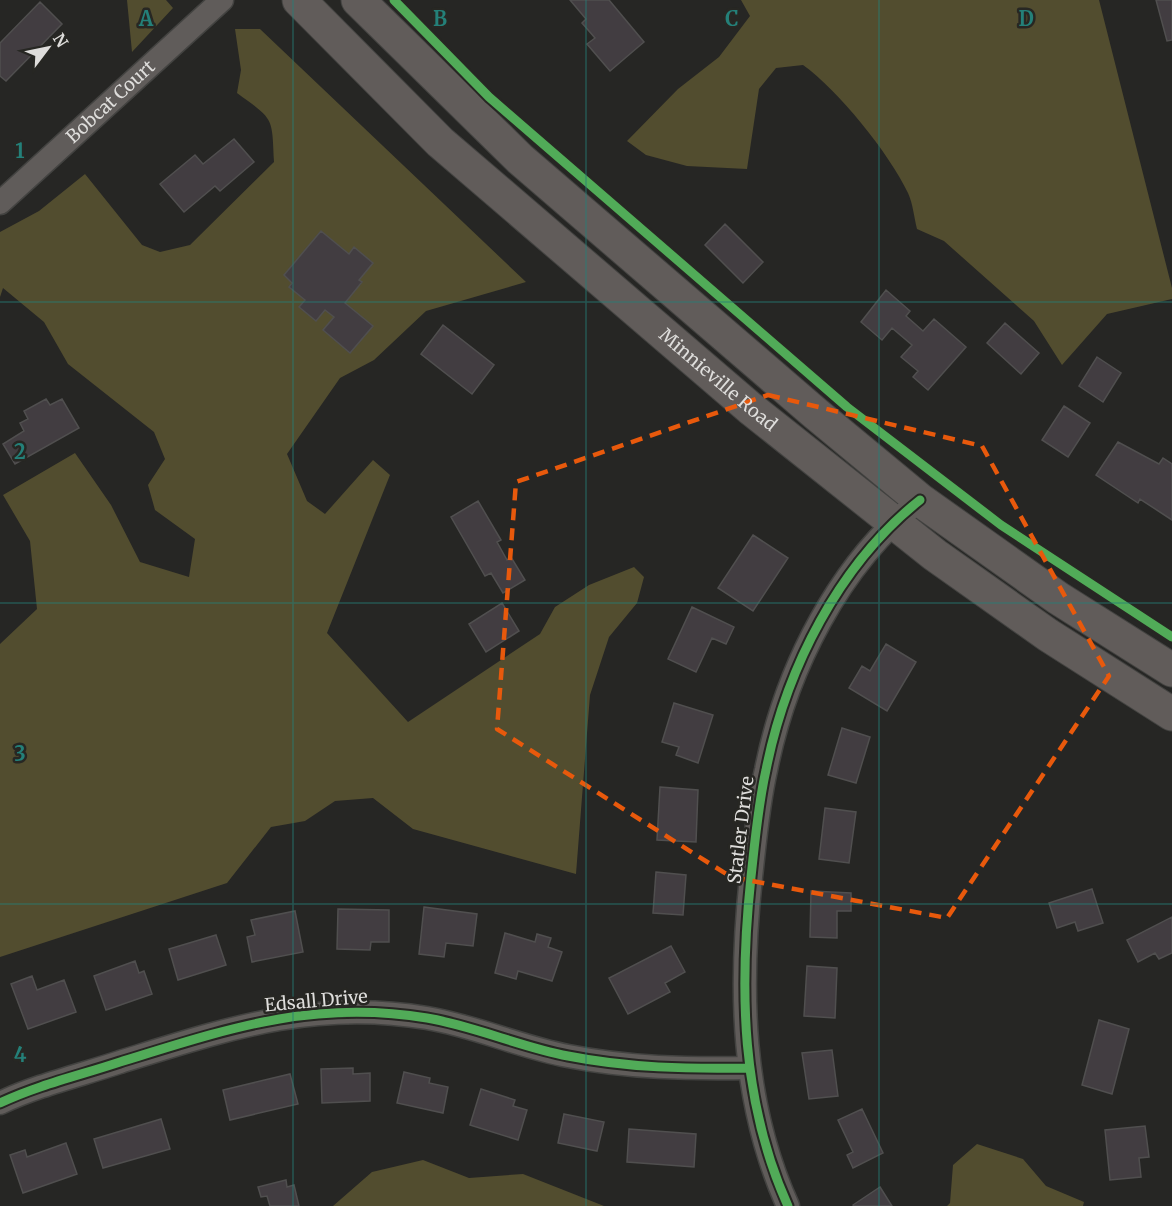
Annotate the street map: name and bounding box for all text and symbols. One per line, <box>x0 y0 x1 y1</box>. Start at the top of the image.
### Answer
text: A <box>138 6 154 31</box>
text: B <box>433 6 447 31</box>
text: C <box>725 6 739 31</box>
text: D <box>1018 6 1034 31</box>
north arrow <box>18 18 78 78</box>
text: N <box>49 29 73 51</box>
street label: Bobcat Court <box>61 55 160 148</box>
text: 1 <box>15 138 25 163</box>
street label: Minnieville Road <box>655 323 782 436</box>
text: 2 <box>14 439 26 464</box>
text: 3 <box>14 741 26 766</box>
street label: Statler Drive <box>722 775 759 885</box>
street label: Edsall Drive <box>263 985 369 1016</box>
text: 4 <box>14 1042 27 1067</box>

